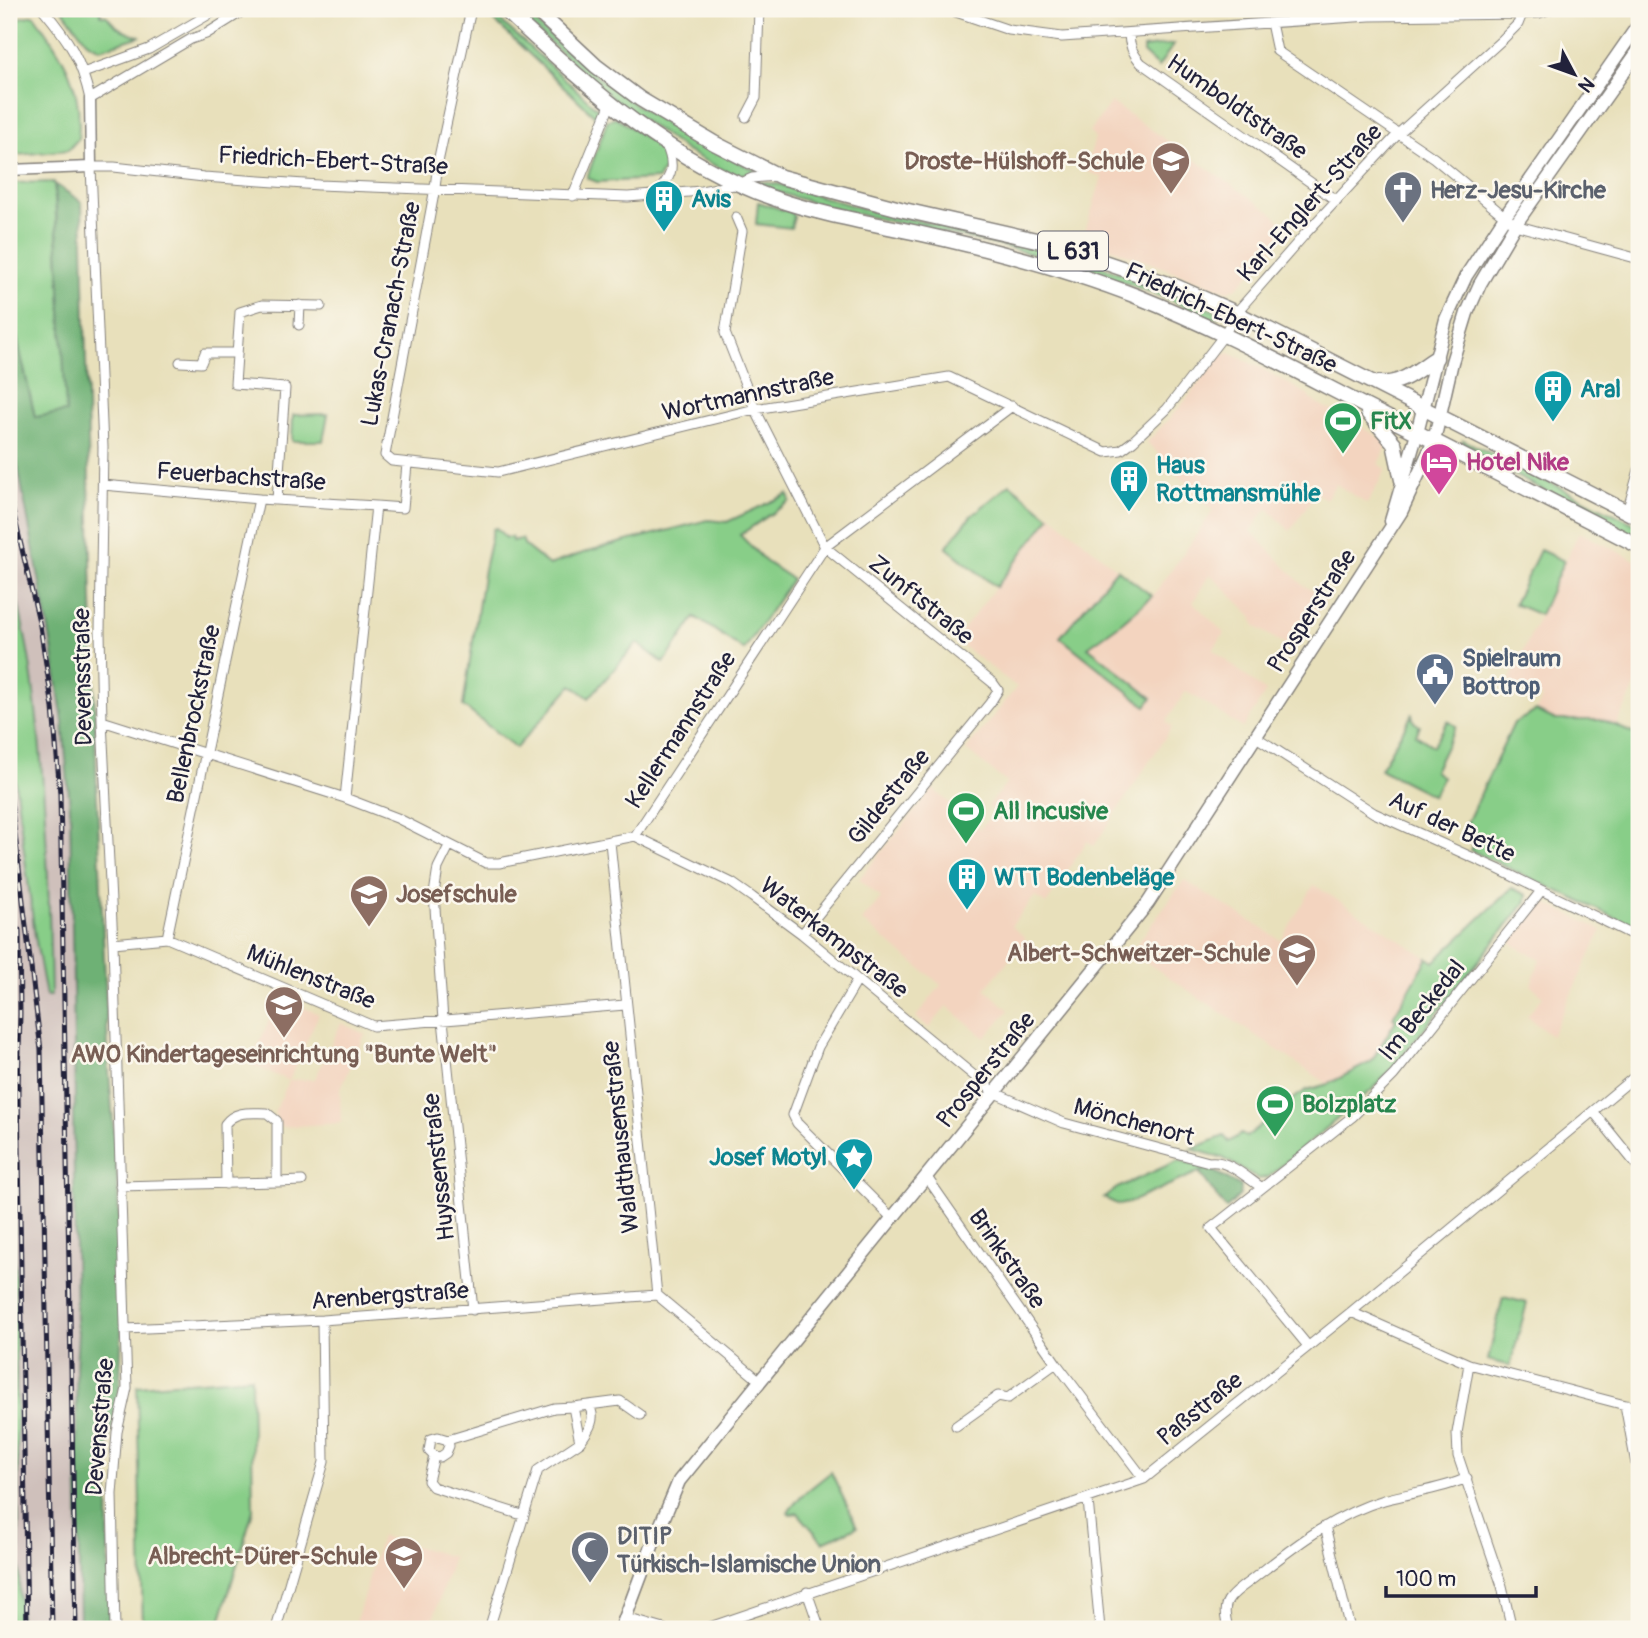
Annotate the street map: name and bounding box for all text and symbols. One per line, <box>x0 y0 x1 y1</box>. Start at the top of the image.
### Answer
north arrow <box>1540 38 1610 108</box>
street label: Humboldtstraße <box>1161 48 1313 166</box>
text: N <box>1573 72 1599 97</box>
street label: Karl-Englert-Straße <box>1231 118 1389 288</box>
street label: Friedrich-Ebert-Straße <box>217 140 449 182</box>
school or university icon: Droste-Hülshoff-Schule <box>1150 140 1192 195</box>
place label: Droste-Hülshoff-Schule <box>904 147 1145 176</box>
church icon: Herz-Jesu-Kirche <box>1382 169 1424 224</box>
place label: Herz-Jesu-Kirche <box>1430 176 1607 205</box>
building icon: Avis <box>643 178 685 233</box>
place label: Avis <box>691 185 731 214</box>
street label: Lukas-Cranach-Straße <box>355 199 427 429</box>
road number: L 631 <box>1038 232 1108 270</box>
street label: Friedrich-Ebert-Straße <box>1121 256 1342 380</box>
street label: Wortmannstraße <box>659 363 837 427</box>
building icon: Aral <box>1532 368 1574 423</box>
place label: Aral <box>1580 375 1621 404</box>
sports icon: FitX <box>1322 400 1364 455</box>
place label: FitX <box>1370 407 1412 436</box>
hotel icon: Hotel Nike <box>1418 441 1460 496</box>
place label: Hotel Nike <box>1466 448 1570 477</box>
place label: Haus Rottmansmühle <box>1156 451 1321 508</box>
street label: Feuerbachstraße <box>155 457 327 497</box>
building icon: Haus Rottmansmühle <box>1108 458 1150 513</box>
street label: Prosperstraße <box>1261 544 1363 678</box>
street label: Zunftstraße <box>863 549 979 651</box>
street label: Devensstraße <box>67 608 99 746</box>
street label: Bellenbrockstraße <box>161 622 227 806</box>
place label: Spielraum Bottrop <box>1462 644 1561 701</box>
street label: Kellermannstraße <box>619 646 743 814</box>
public building icon: Spielraum Bottrop <box>1414 651 1456 706</box>
street label: Gildestraße <box>842 743 936 851</box>
street label: Auf der Bette <box>1384 785 1520 869</box>
sports icon: All Incusive <box>945 790 987 845</box>
place label: All Incusive <box>993 797 1109 826</box>
building icon: WTT Bodenbeläge <box>946 856 988 911</box>
place label: WTT Bodenbeläge <box>994 863 1176 892</box>
street label: Waterkampstraße <box>754 871 914 1005</box>
school or university icon: Josefschule <box>348 873 390 928</box>
place label: Josefschule <box>396 880 518 909</box>
school or university icon: Albert-Schweitzer-Schule <box>1276 932 1318 987</box>
street label: Mühlenstraße <box>242 938 380 1016</box>
place label: Albert-Schweitzer-Schule <box>1007 939 1271 968</box>
street label: Im Beckedal <box>1373 954 1471 1066</box>
school or university icon: AWO Kindertageseinrichtung "Bunte Welt" <box>263 984 305 1039</box>
street label: Prosperstraße <box>930 1006 1042 1134</box>
street label: Waldthausenstraße <box>596 1039 646 1235</box>
place label: AWO Kindertageseinrichtung "Bunte Welt" <box>71 1040 497 1069</box>
sports icon: Bolzplatz <box>1254 1083 1296 1138</box>
place label: Bolzplatz <box>1302 1090 1397 1119</box>
street label: Huyssenstraße <box>417 1091 461 1242</box>
street label: Mönchenort <box>1070 1092 1198 1152</box>
place icon: Josef Motyl <box>833 1136 875 1191</box>
place label: Josef Motyl <box>709 1143 827 1172</box>
street label: Brinkstraße <box>962 1204 1052 1314</box>
street label: Arenbergstraße <box>310 1276 470 1316</box>
street label: Devensstraße <box>80 1357 120 1497</box>
street label: Paßstraße <box>1151 1366 1249 1452</box>
place label: DITIP Türkisch-Islamische Union <box>616 1522 881 1579</box>
mosque icon: DITIP Türkisch-Islamische Union <box>569 1529 611 1584</box>
school or university icon: Albrecht-Dürer-Schule <box>383 1535 425 1590</box>
place label: Albrecht-Dürer-Schule <box>147 1542 378 1571</box>
scale bar <box>1386 1554 1536 1598</box>
text: 100 m <box>1396 1566 1456 1593</box>

